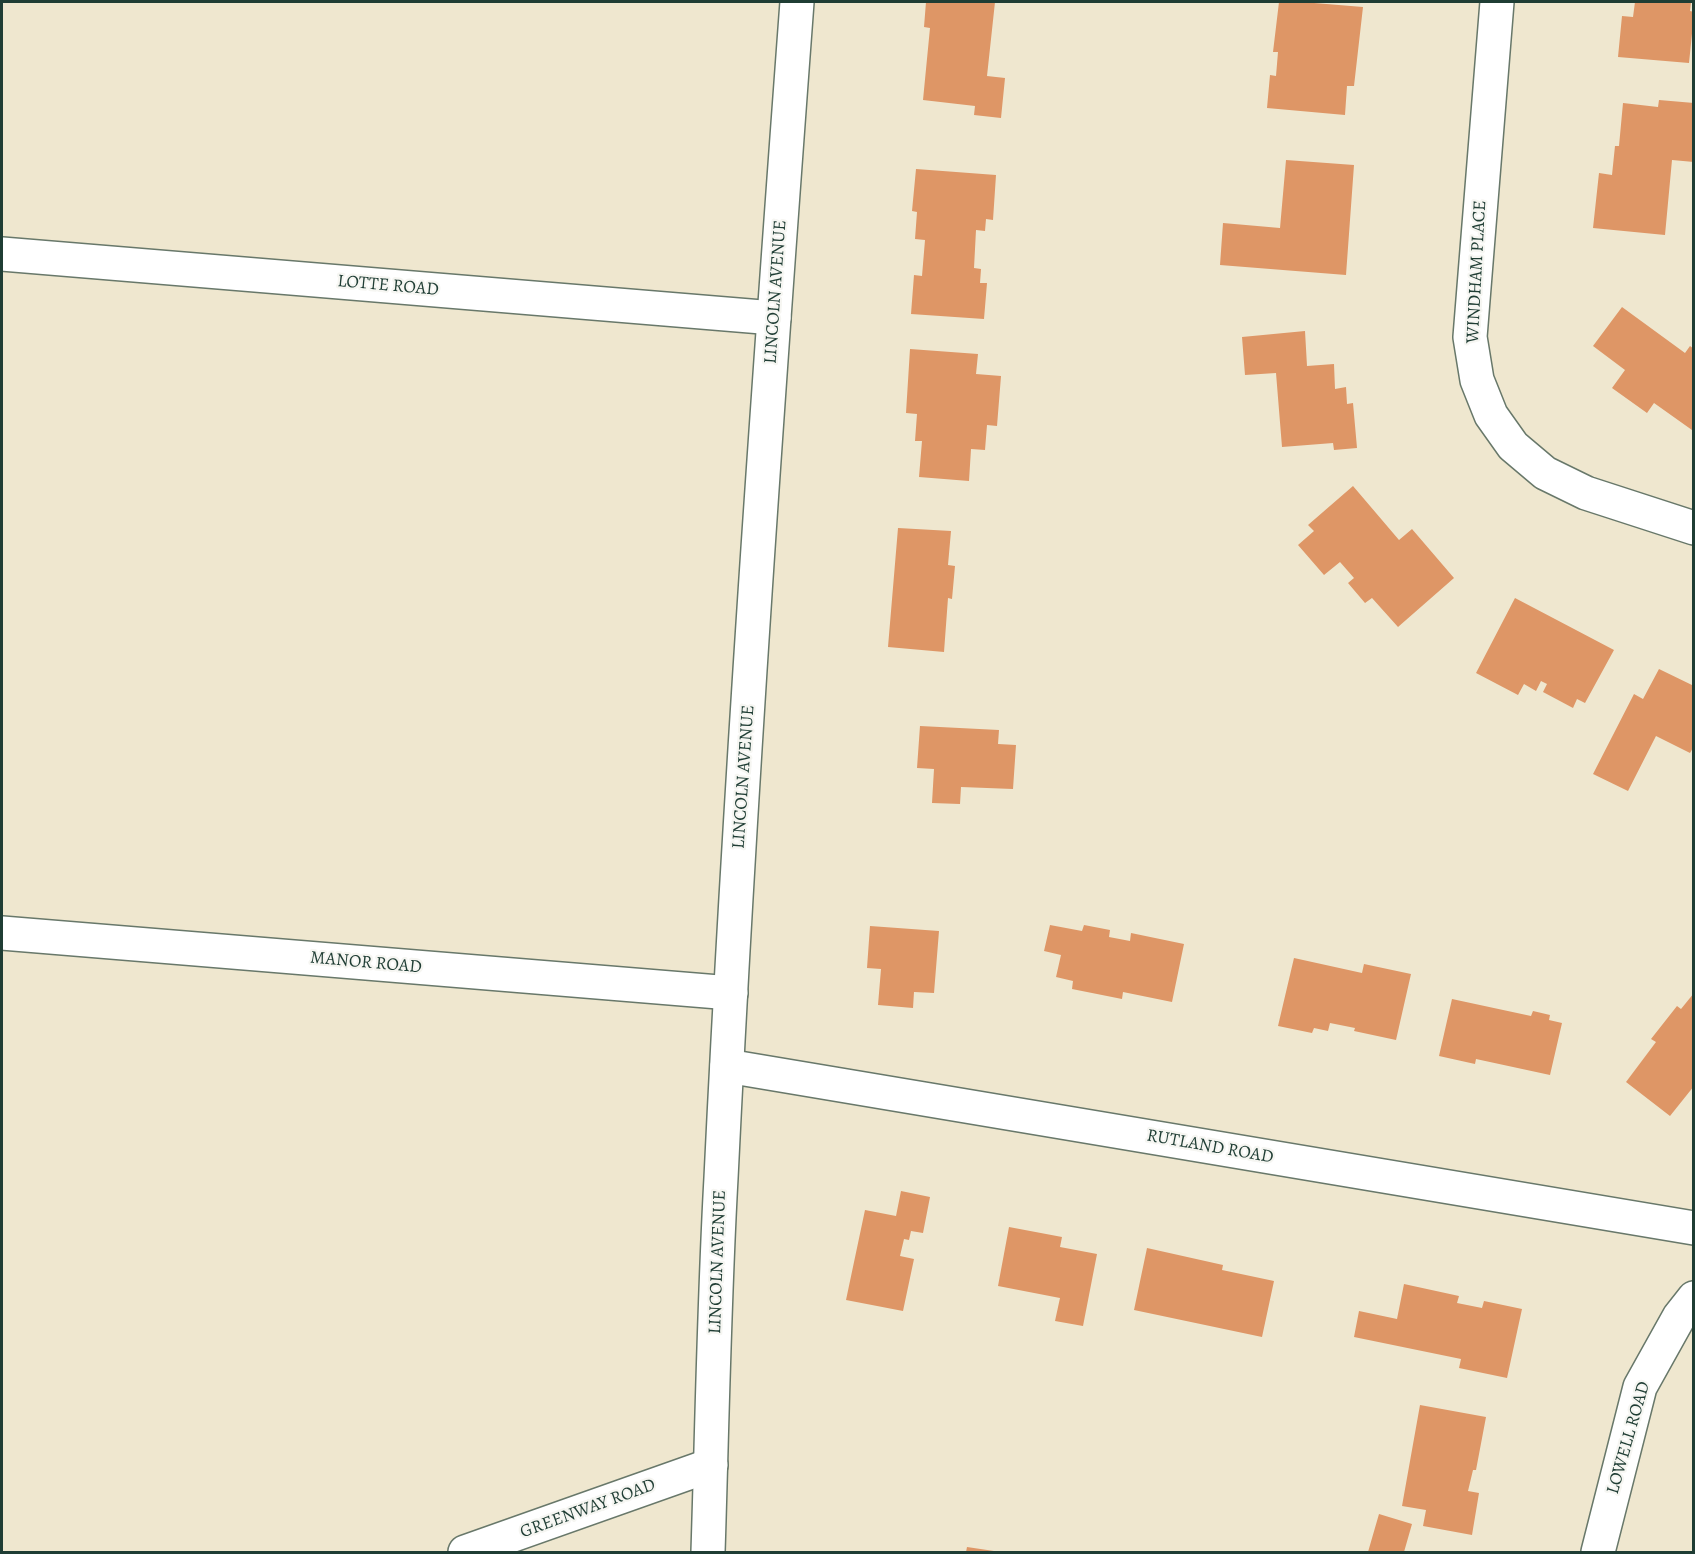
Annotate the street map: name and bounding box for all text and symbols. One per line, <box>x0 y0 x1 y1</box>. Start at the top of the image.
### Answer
street label: WINDHAM PLACE <box>1462 200 1492 344</box>
street label: LINCOLN AVENUE <box>760 219 792 365</box>
street label: LOTTE ROAD <box>336 271 440 301</box>
street label: LINCOLN AVENUE <box>728 704 760 850</box>
street label: MANOR ROAD <box>309 947 423 979</box>
street label: RUTLAND ROAD <box>1145 1125 1275 1169</box>
street label: LINCOLN AVENUE <box>705 1190 731 1334</box>
street label: LOWELL ROAD <box>1603 1379 1655 1497</box>
street label: GREENWAY ROAD <box>517 1474 659 1544</box>

